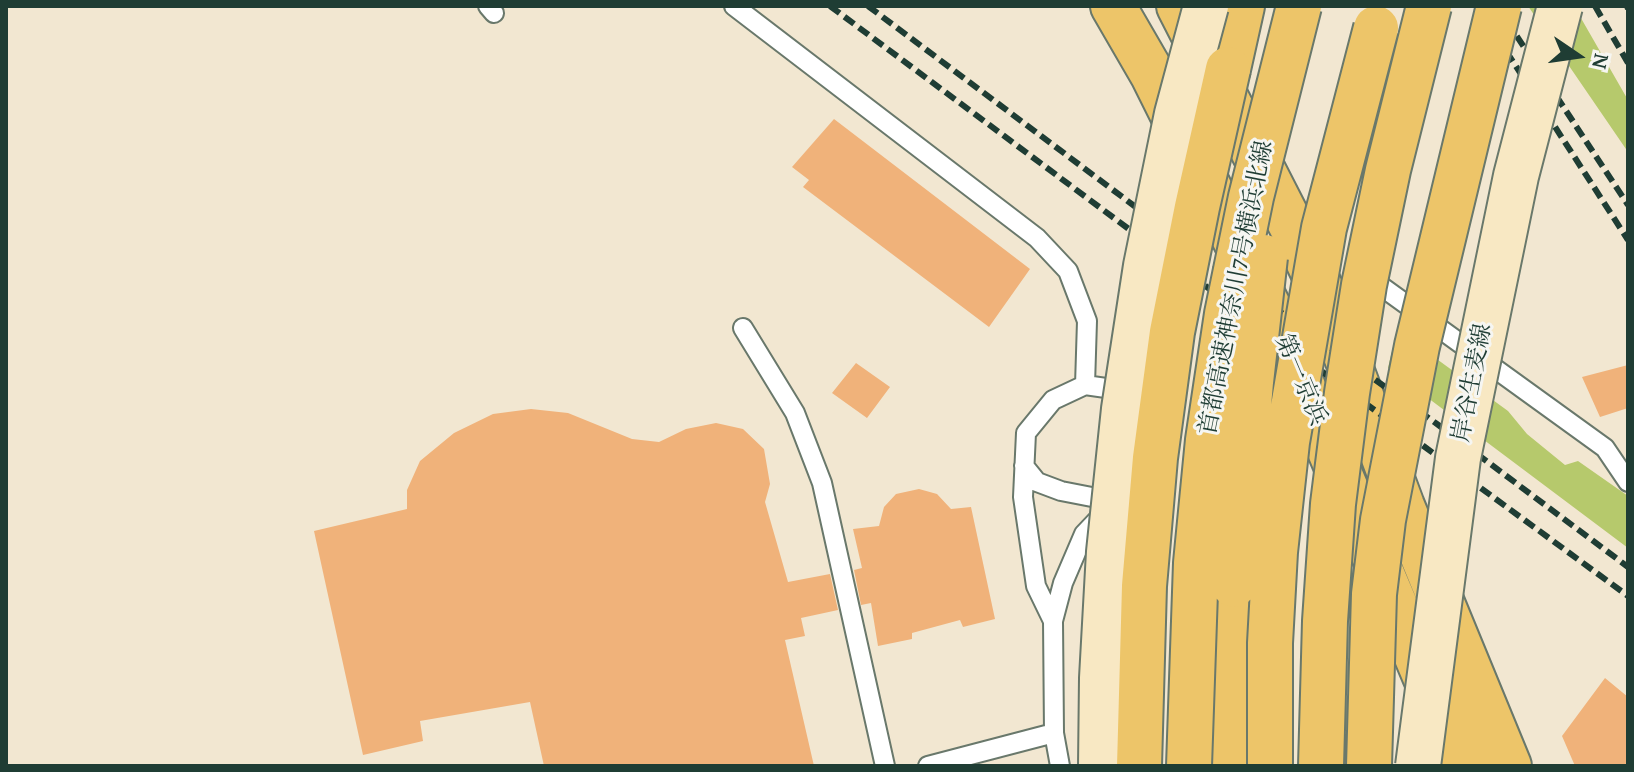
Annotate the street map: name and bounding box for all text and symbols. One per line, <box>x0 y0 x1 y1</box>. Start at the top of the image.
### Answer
north arrow <box>1538 16 1618 96</box>
text: N <box>1584 51 1619 72</box>
street label: 首都高速神奈川7号横浜北線 <box>1194 138 1280 438</box>
street label: 岸谷生麦線 <box>1447 321 1499 445</box>
street label: 第一京浜 <box>1268 330 1332 430</box>

